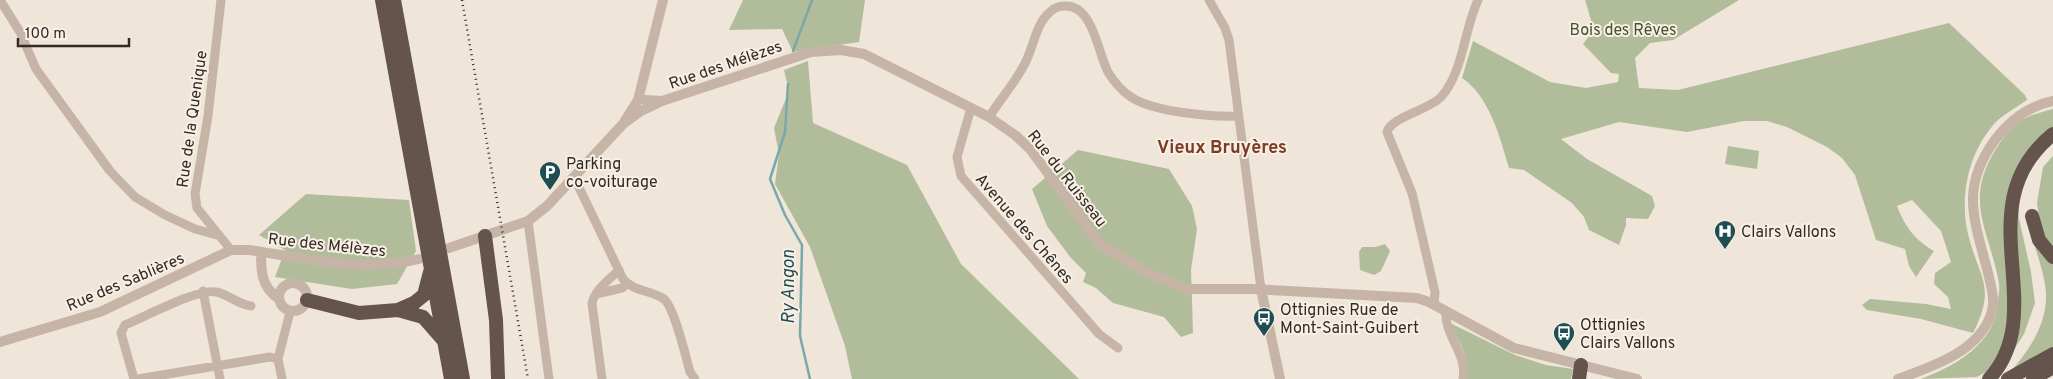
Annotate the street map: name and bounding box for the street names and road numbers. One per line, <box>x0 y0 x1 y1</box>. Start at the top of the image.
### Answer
street label: Rue des Mélèzes <box>666 37 785 95</box>
street label: Rue de la Quenique <box>173 49 213 189</box>
street label: Rue du Ruisseau <box>1022 127 1111 232</box>
street label: Avenue des Chênes <box>970 170 1077 289</box>
street label: Rue des Mélèzes <box>267 230 387 262</box>
street label: Rue des Sablières <box>64 249 188 317</box>

